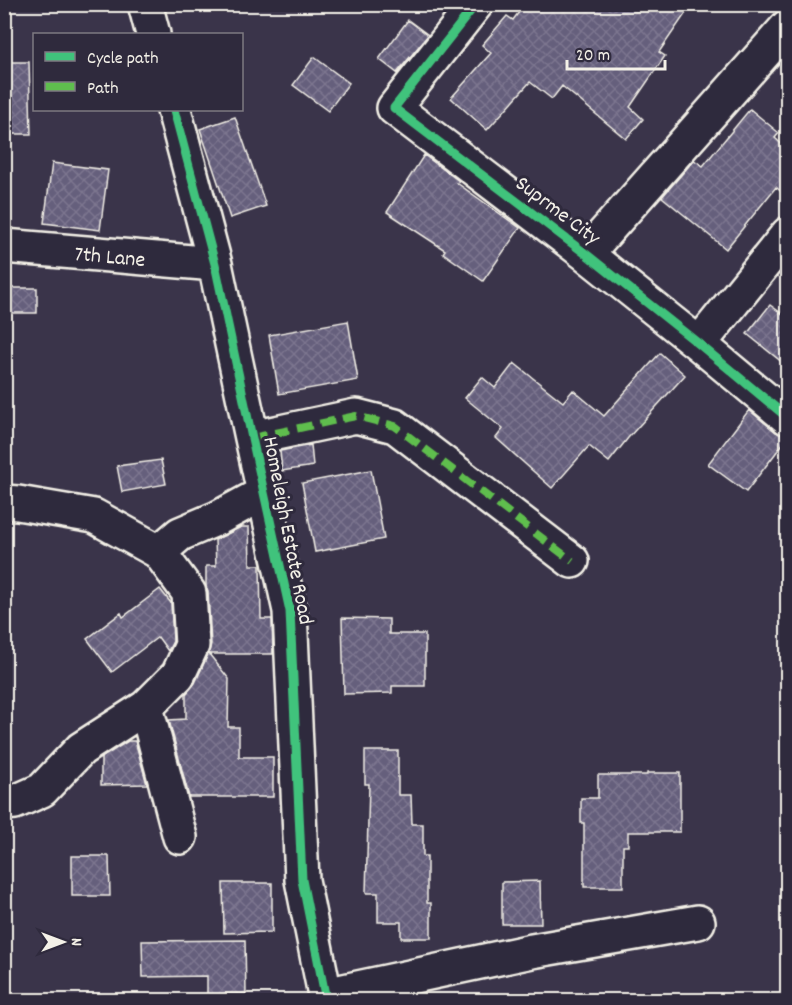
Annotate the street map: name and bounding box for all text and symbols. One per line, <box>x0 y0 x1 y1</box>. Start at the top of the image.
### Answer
legend <box>33 33 243 111</box>
scale bar <box>567 33 664 71</box>
text: 20 m <box>576 44 610 69</box>
text: Cycle path <box>87 47 158 72</box>
text: Path <box>87 77 119 102</box>
street label: Suprme City <box>508 170 607 255</box>
street label: 7th Lane <box>73 240 146 277</box>
street label: Homeleigh Estate Road <box>253 434 320 627</box>
north arrow <box>33 912 93 972</box>
text: N <box>64 938 87 946</box>

